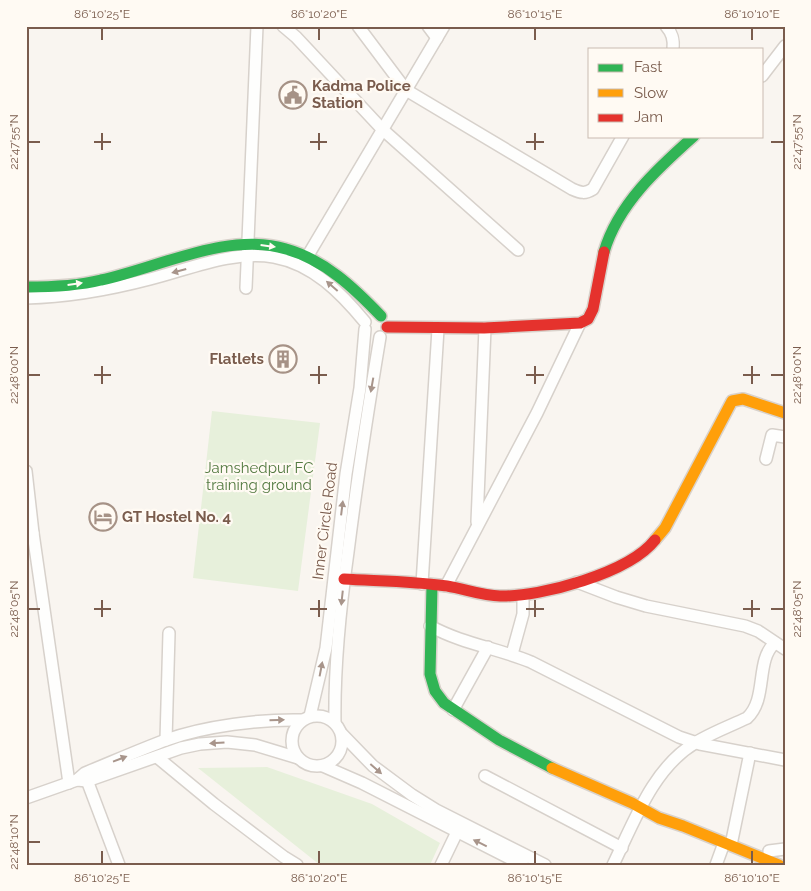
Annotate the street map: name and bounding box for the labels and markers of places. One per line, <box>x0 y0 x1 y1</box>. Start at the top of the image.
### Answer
place label: Kadma Police Station <box>312 77 411 112</box>
public building icon: Kadma Police Station <box>278 80 308 110</box>
building icon: Flatlets <box>268 344 298 374</box>
place label: Flatlets <box>210 350 264 368</box>
hotel icon: GT Hostel No. 4 <box>88 502 118 532</box>
place label: GT Hostel No. 4 <box>122 508 231 526</box>

